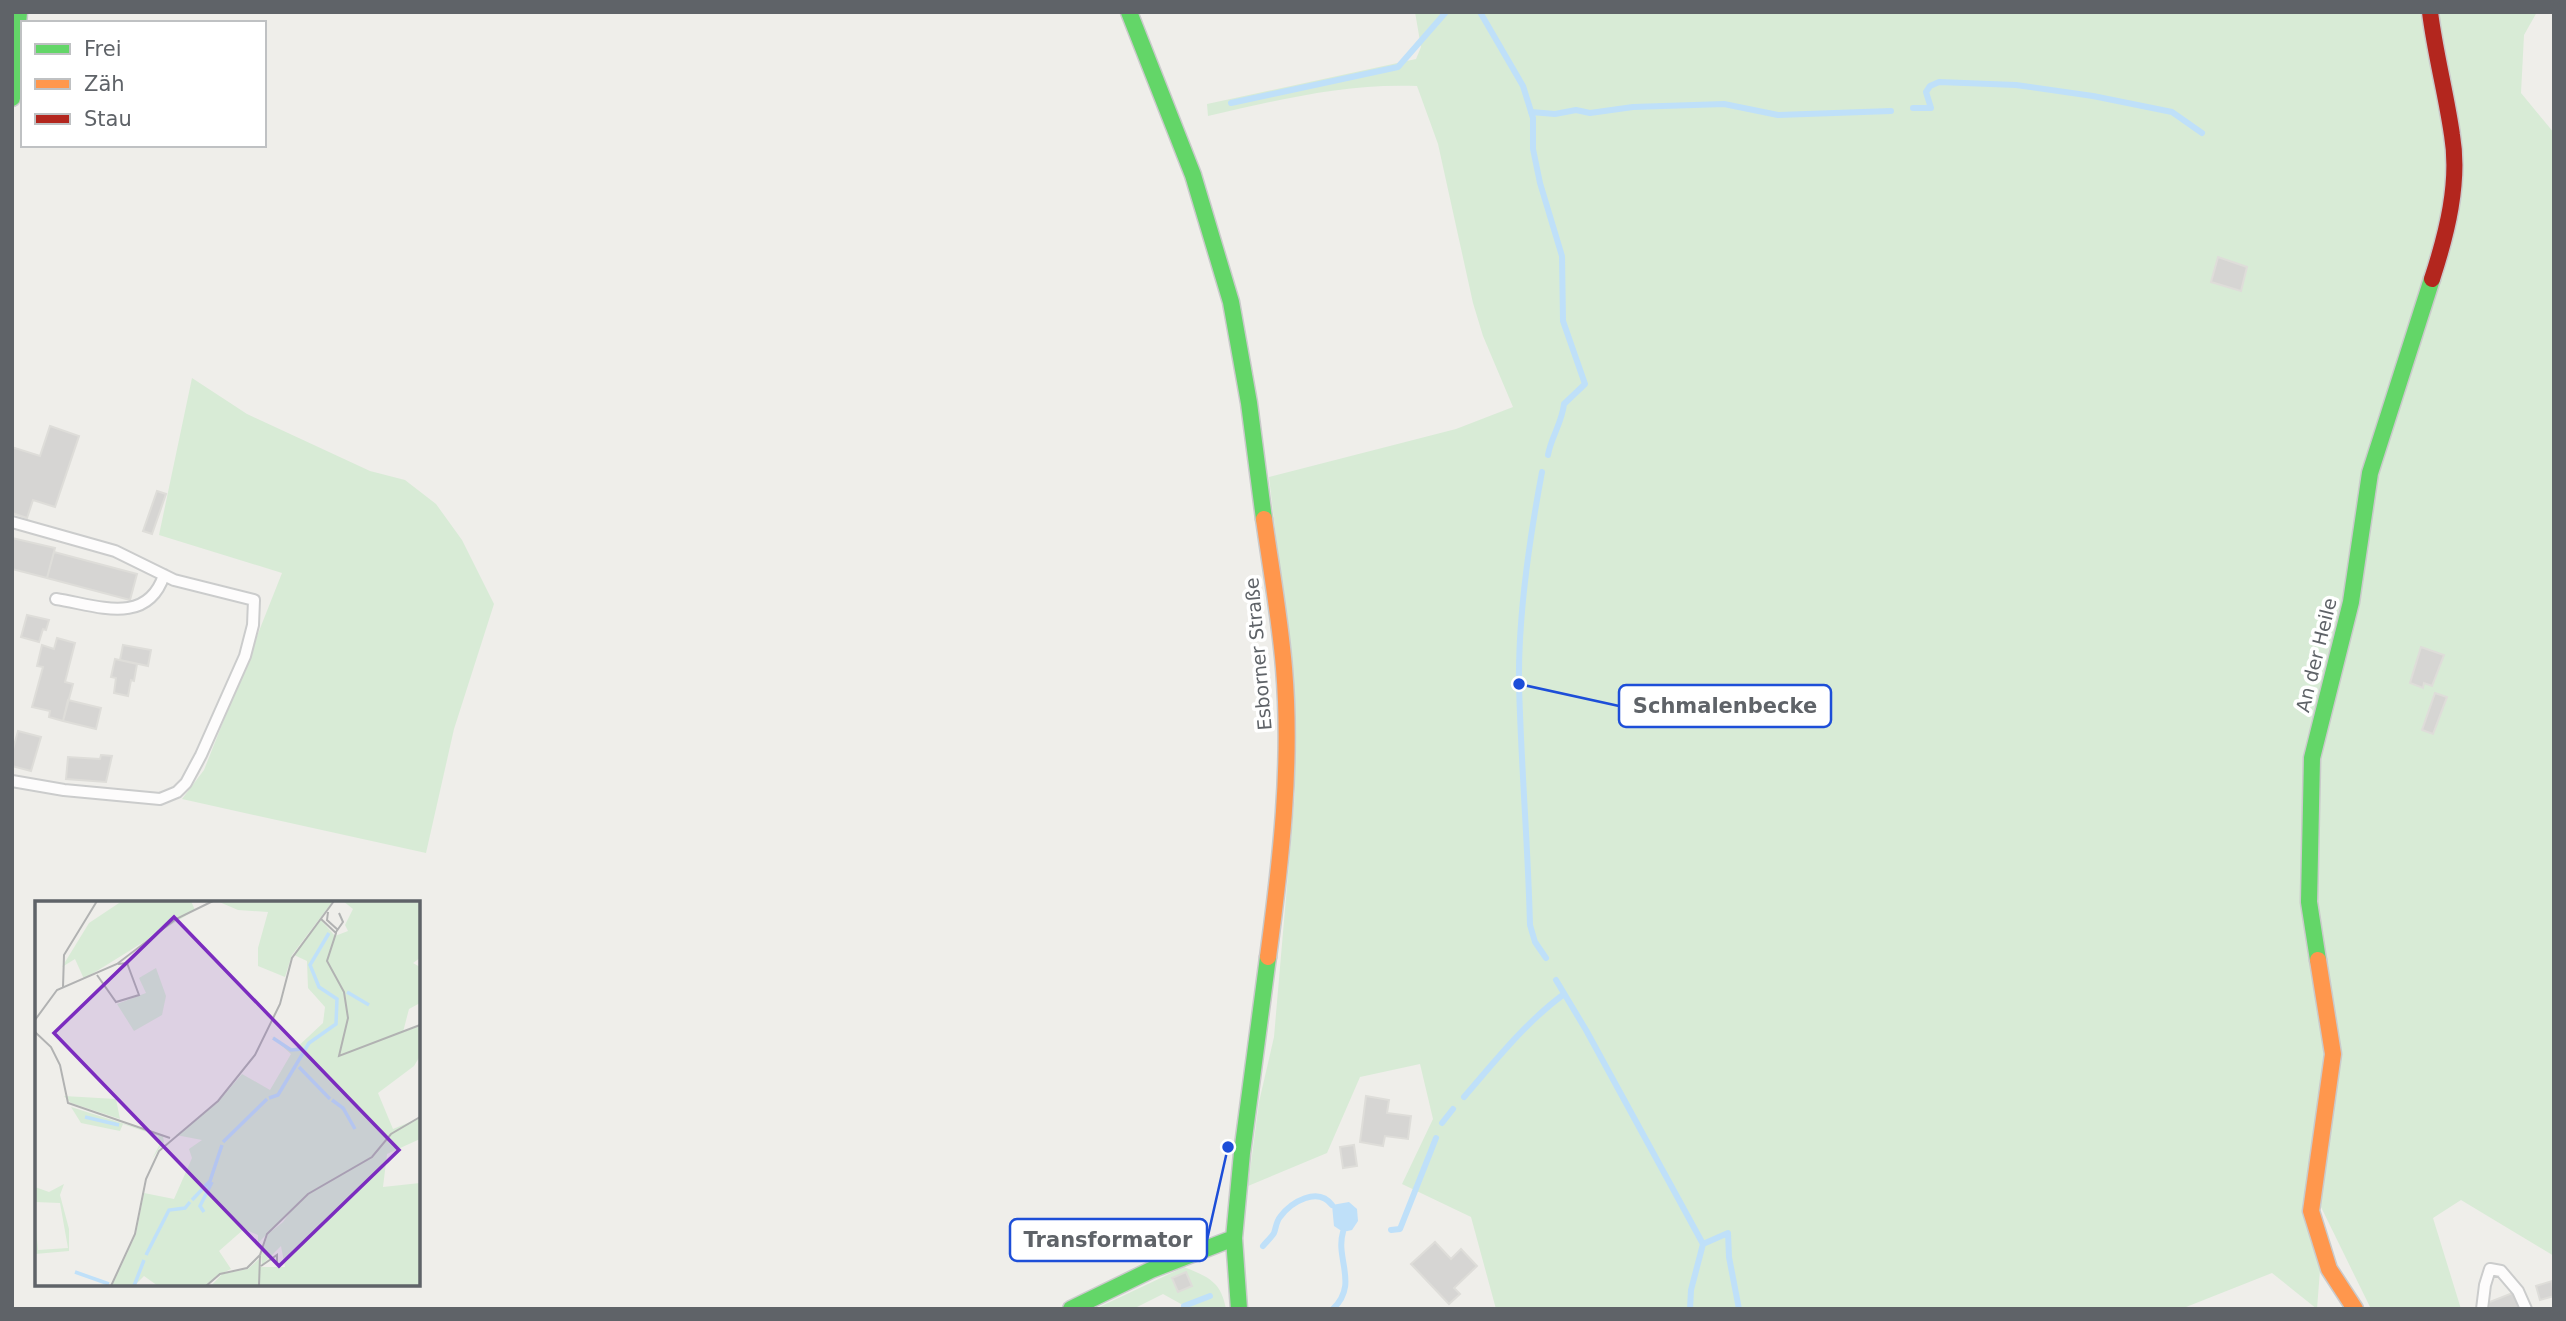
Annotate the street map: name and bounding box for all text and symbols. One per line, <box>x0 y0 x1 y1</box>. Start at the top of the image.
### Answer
legend <box>21 21 266 147</box>
text: Frei <box>84 37 121 61</box>
text: Zäh <box>84 72 125 96</box>
text: Stau <box>84 107 132 131</box>
street label: Esborner Straße <box>1240 577 1276 731</box>
street label: An der Heile <box>2291 596 2341 714</box>
callout: Schmalenbecke <box>1619 685 1831 727</box>
text: Schmalenbecke <box>1633 694 1817 718</box>
inset map <box>35 901 420 1286</box>
callout: Transformator <box>1010 1219 1207 1261</box>
text: Transformator <box>1024 1228 1193 1252</box>

